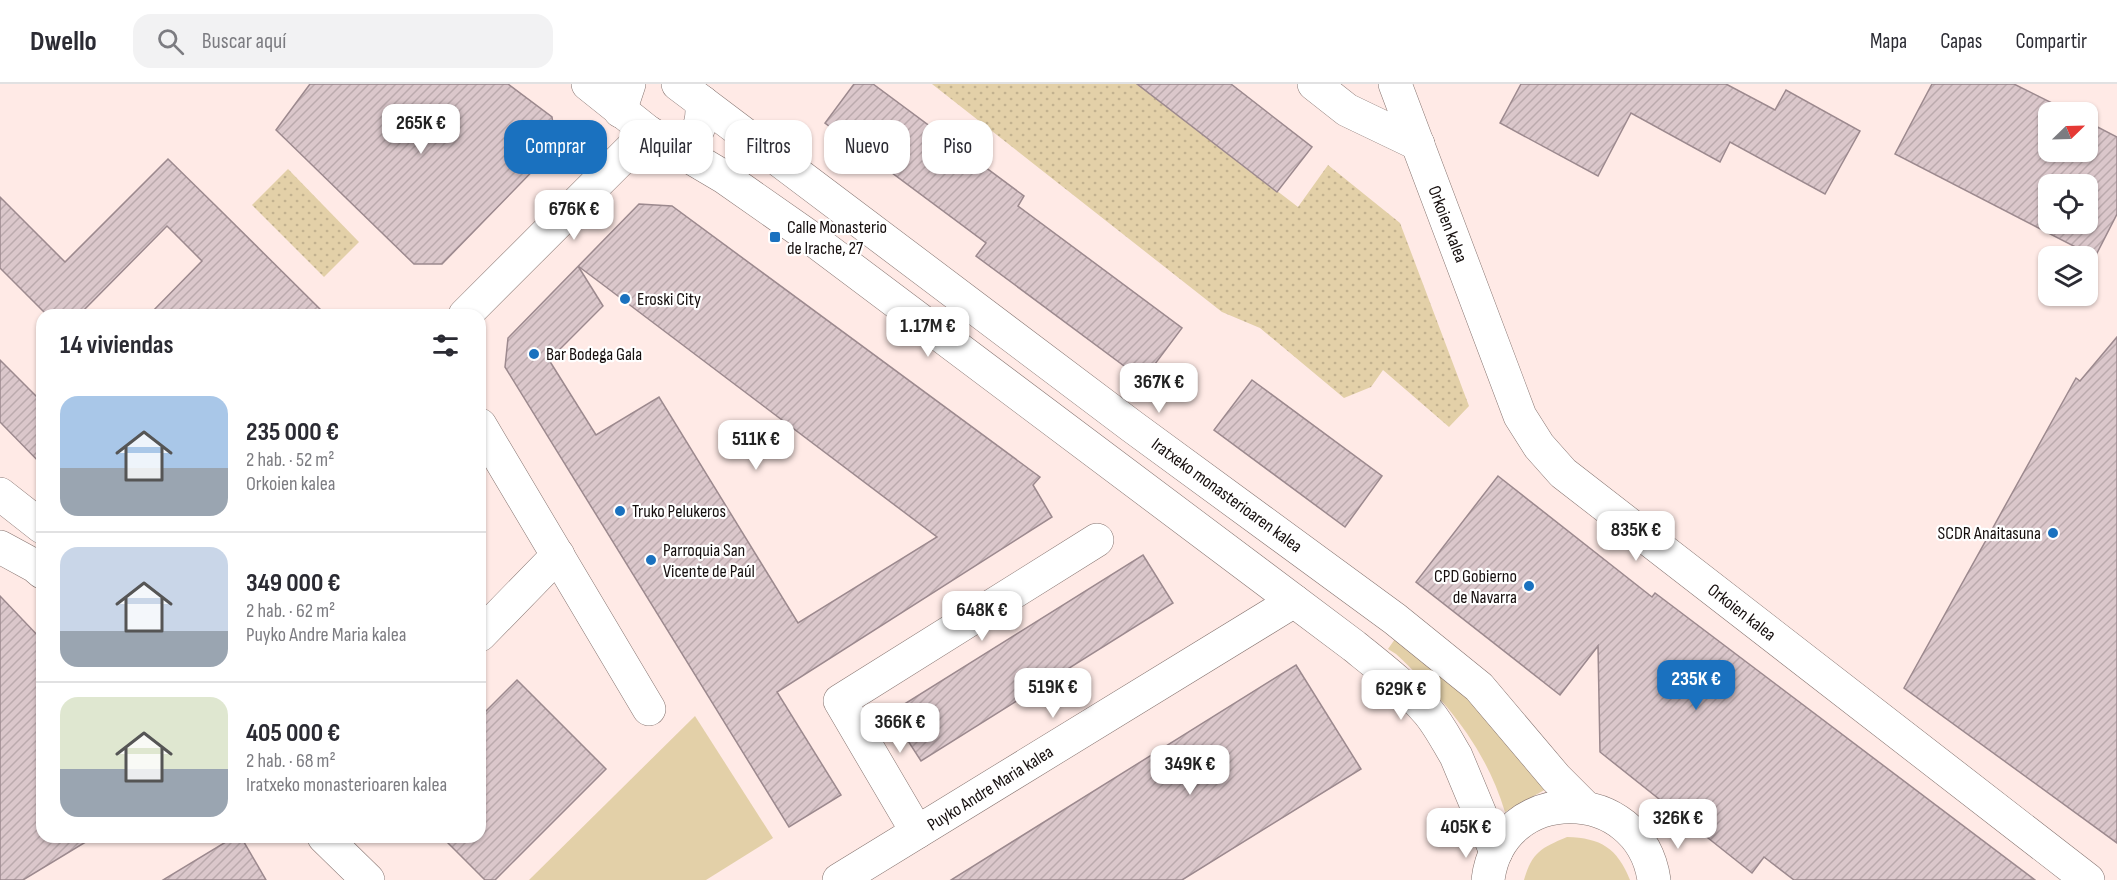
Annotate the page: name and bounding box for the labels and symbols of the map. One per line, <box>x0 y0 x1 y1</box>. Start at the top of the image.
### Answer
north arrow <box>2038 102 2098 162</box>
pin: 265K € <box>372 104 470 155</box>
street label: Orkoien kalea <box>1423 183 1472 266</box>
pin: 676K € <box>525 190 623 241</box>
place label: Calle Monasterio de Irache, 27 <box>787 217 887 259</box>
marker: Calle Monasterio de Irache, 27 <box>768 230 782 244</box>
place label: Eroski City <box>637 289 701 310</box>
marker: Eroski City <box>618 292 632 306</box>
pin: 1.17M € <box>873 307 983 358</box>
place label: Bar Bodega Gala <box>546 344 642 365</box>
marker: Bar Bodega Gala <box>527 347 541 361</box>
pin: 367K € <box>1110 363 1208 414</box>
pin: 511K € <box>707 420 805 471</box>
street label: Iratxeko monasterioaren kalea <box>1147 434 1306 557</box>
place label: Truko Pelukeros <box>632 501 726 522</box>
marker: Truko Pelukeros <box>613 504 627 518</box>
pin: 835K € <box>1587 511 1685 562</box>
place label: SCDR Anaitasuna <box>1938 523 2041 544</box>
marker: SCDR Anaitasuna <box>2046 526 2060 540</box>
place label: Parroquia San Vicente de Paúl <box>663 540 755 582</box>
marker: Parroquia San Vicente de Paúl <box>644 553 658 567</box>
place label: CPD Gobierno de Navarra <box>1434 566 1517 608</box>
marker: CPD Gobierno de Navarra <box>1522 579 1536 593</box>
street label: Orkoien kalea <box>1703 579 1780 646</box>
pin: 648K € <box>933 591 1031 642</box>
pin: 235K € <box>1647 660 1745 711</box>
pin: 519K € <box>1004 668 1102 719</box>
pin: 629K € <box>1352 670 1450 721</box>
pin: 366K € <box>851 703 949 754</box>
street label: Puyko Andre Maria kalea <box>923 741 1057 836</box>
pin: 349K € <box>1141 745 1239 796</box>
pin: 326K € <box>1629 799 1727 850</box>
pin: 405K € <box>1417 808 1515 859</box>

